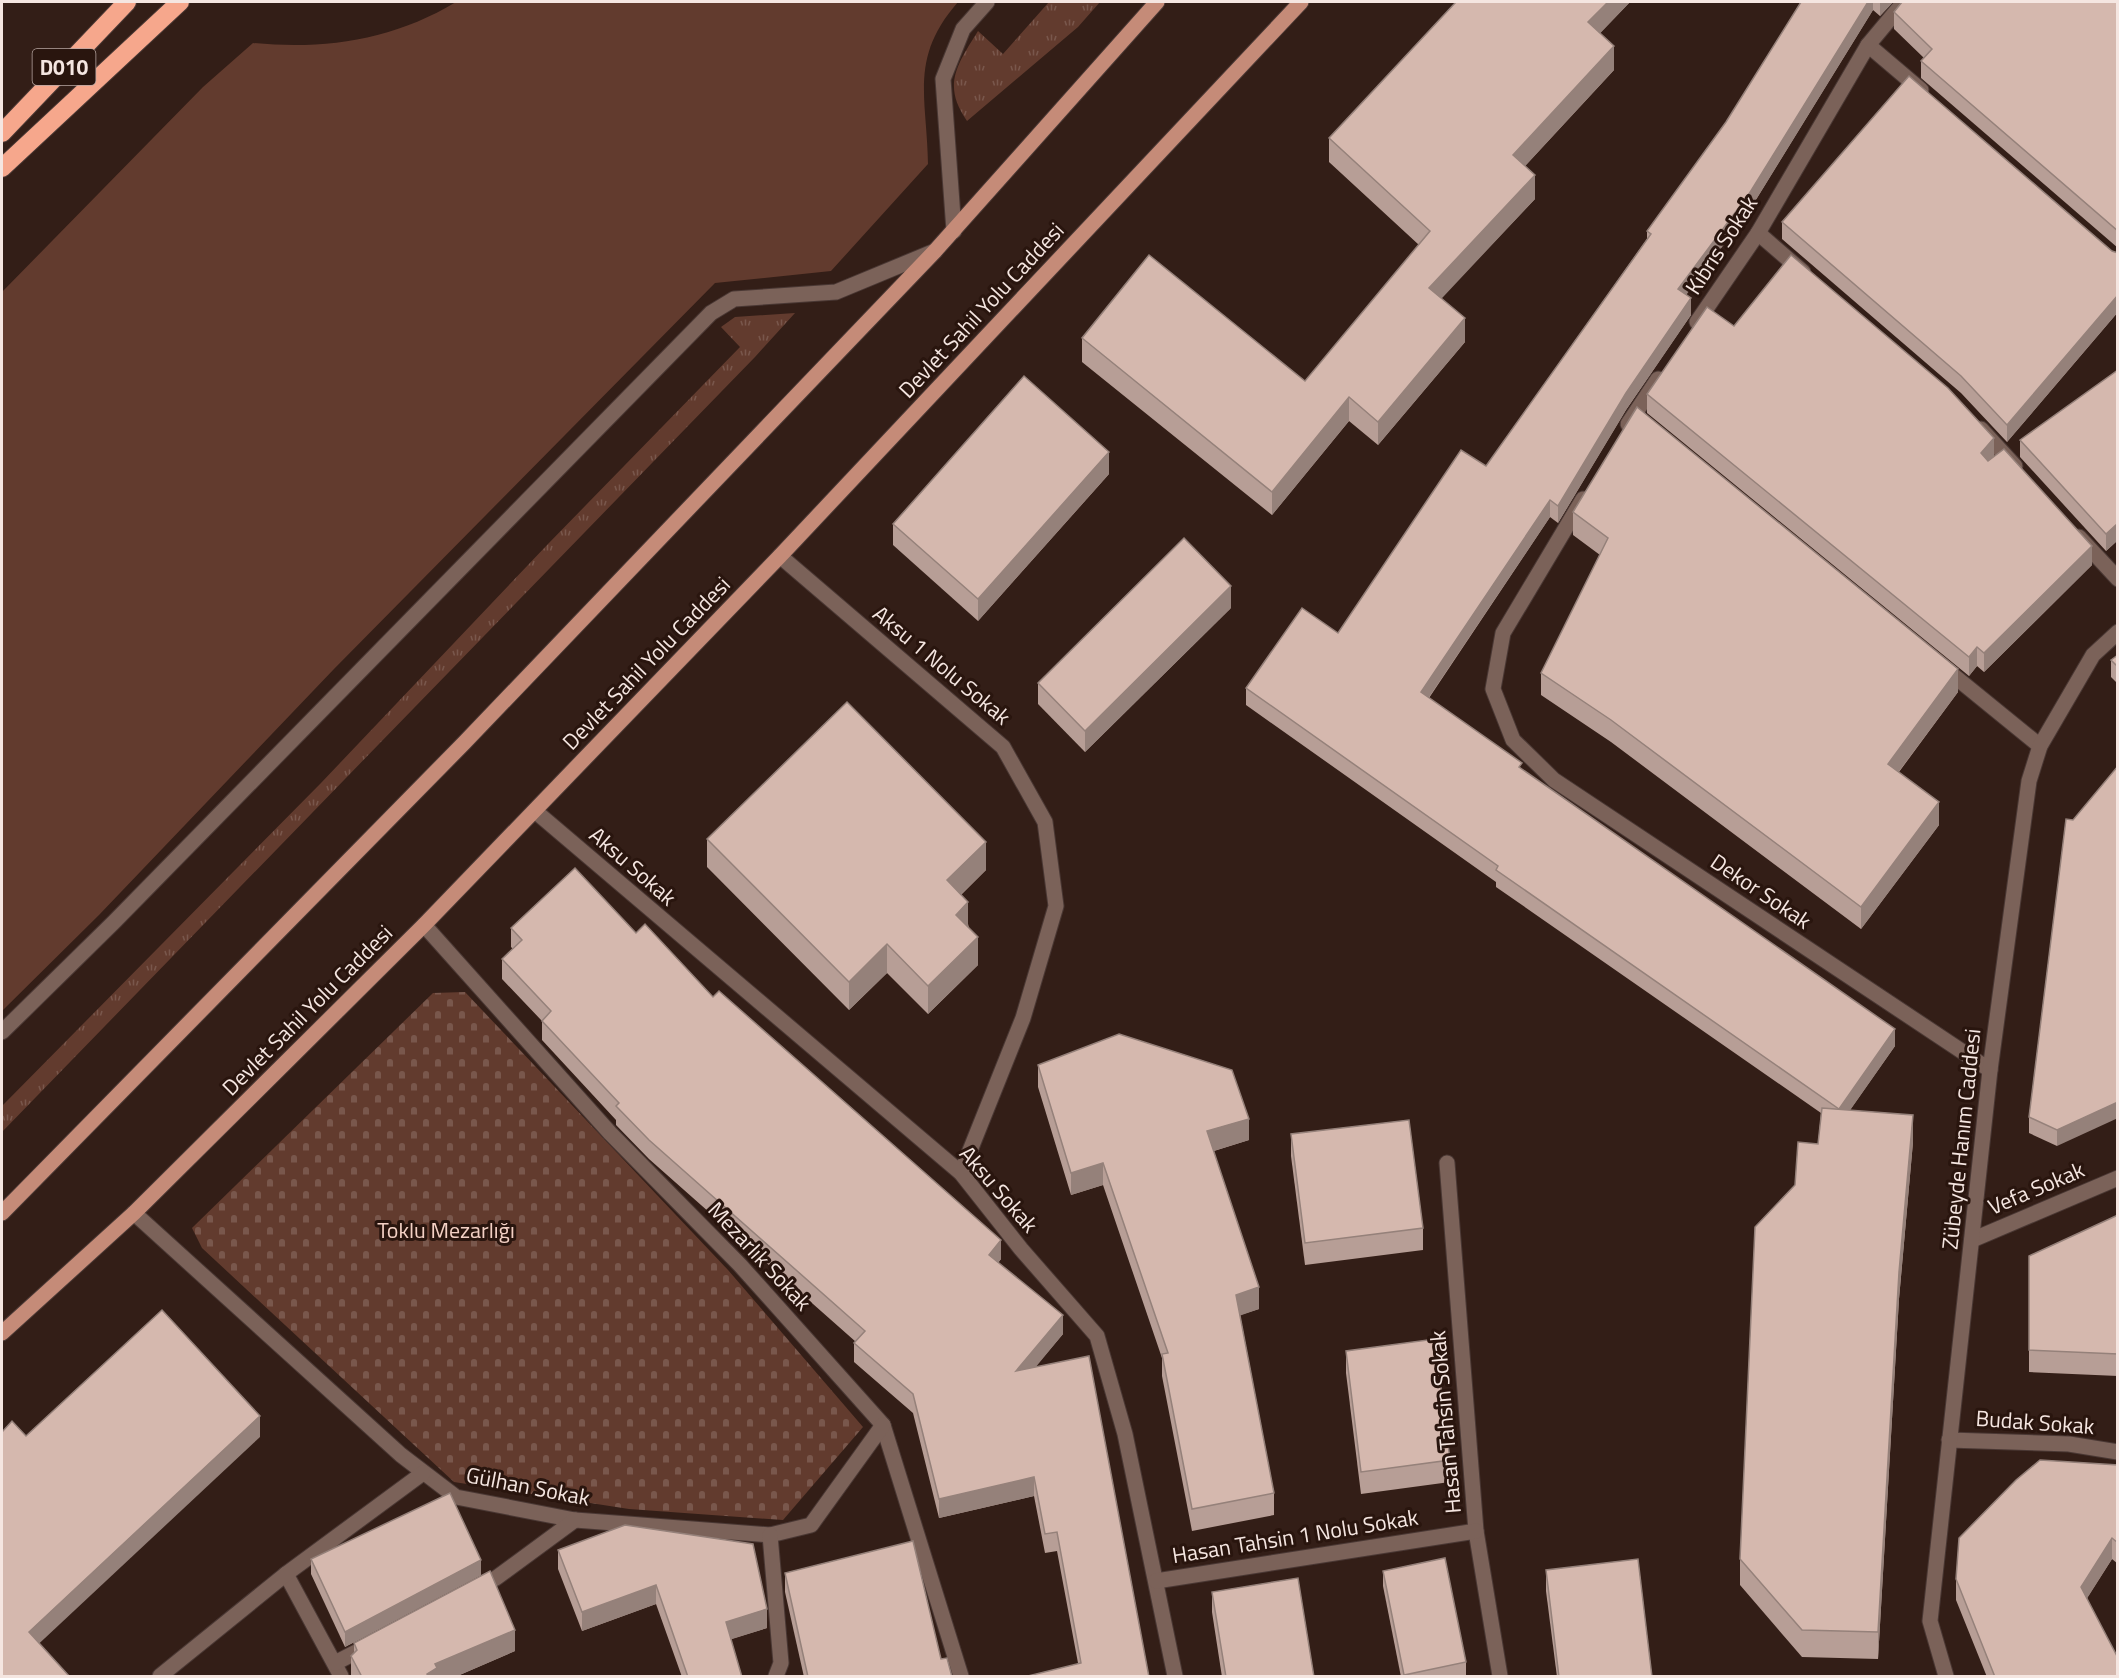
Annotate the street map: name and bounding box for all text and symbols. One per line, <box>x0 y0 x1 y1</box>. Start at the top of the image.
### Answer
road number: D010 <box>32 49 96 85</box>
street label: Kıbrıs Sokak <box>1676 188 1766 301</box>
street label: Devlet Sahil Yolu Caddesi <box>890 214 1072 406</box>
street label: Devlet Sahil Yolu Caddesi <box>554 569 738 757</box>
street label: Aksu 1 Nolu Sokak <box>866 597 1019 733</box>
street label: Aksu Sokak <box>582 818 684 914</box>
street label: Dekor Sokak <box>1704 845 1819 938</box>
street label: Devlet Sahil Yolu Caddesi <box>214 917 400 1103</box>
street label: Zübeyde Hanım Caddesi <box>1932 1027 1990 1251</box>
street label: Aksu Sokak <box>951 1138 1047 1240</box>
street label: Vefa Sokak <box>1982 1152 2090 1224</box>
street label: Mezarlık Sokak <box>700 1194 820 1319</box>
park label: Toklu Mezarlığı <box>377 1213 515 1247</box>
street label: Hasan Tahsin Sokak <box>1420 1329 1470 1515</box>
street label: Budak Sokak <box>1975 1401 2096 1443</box>
street label: Gülhan Sokak <box>463 1457 593 1515</box>
street label: Hasan Tahsin 1 Nolu Sokak <box>1170 1500 1421 1572</box>

